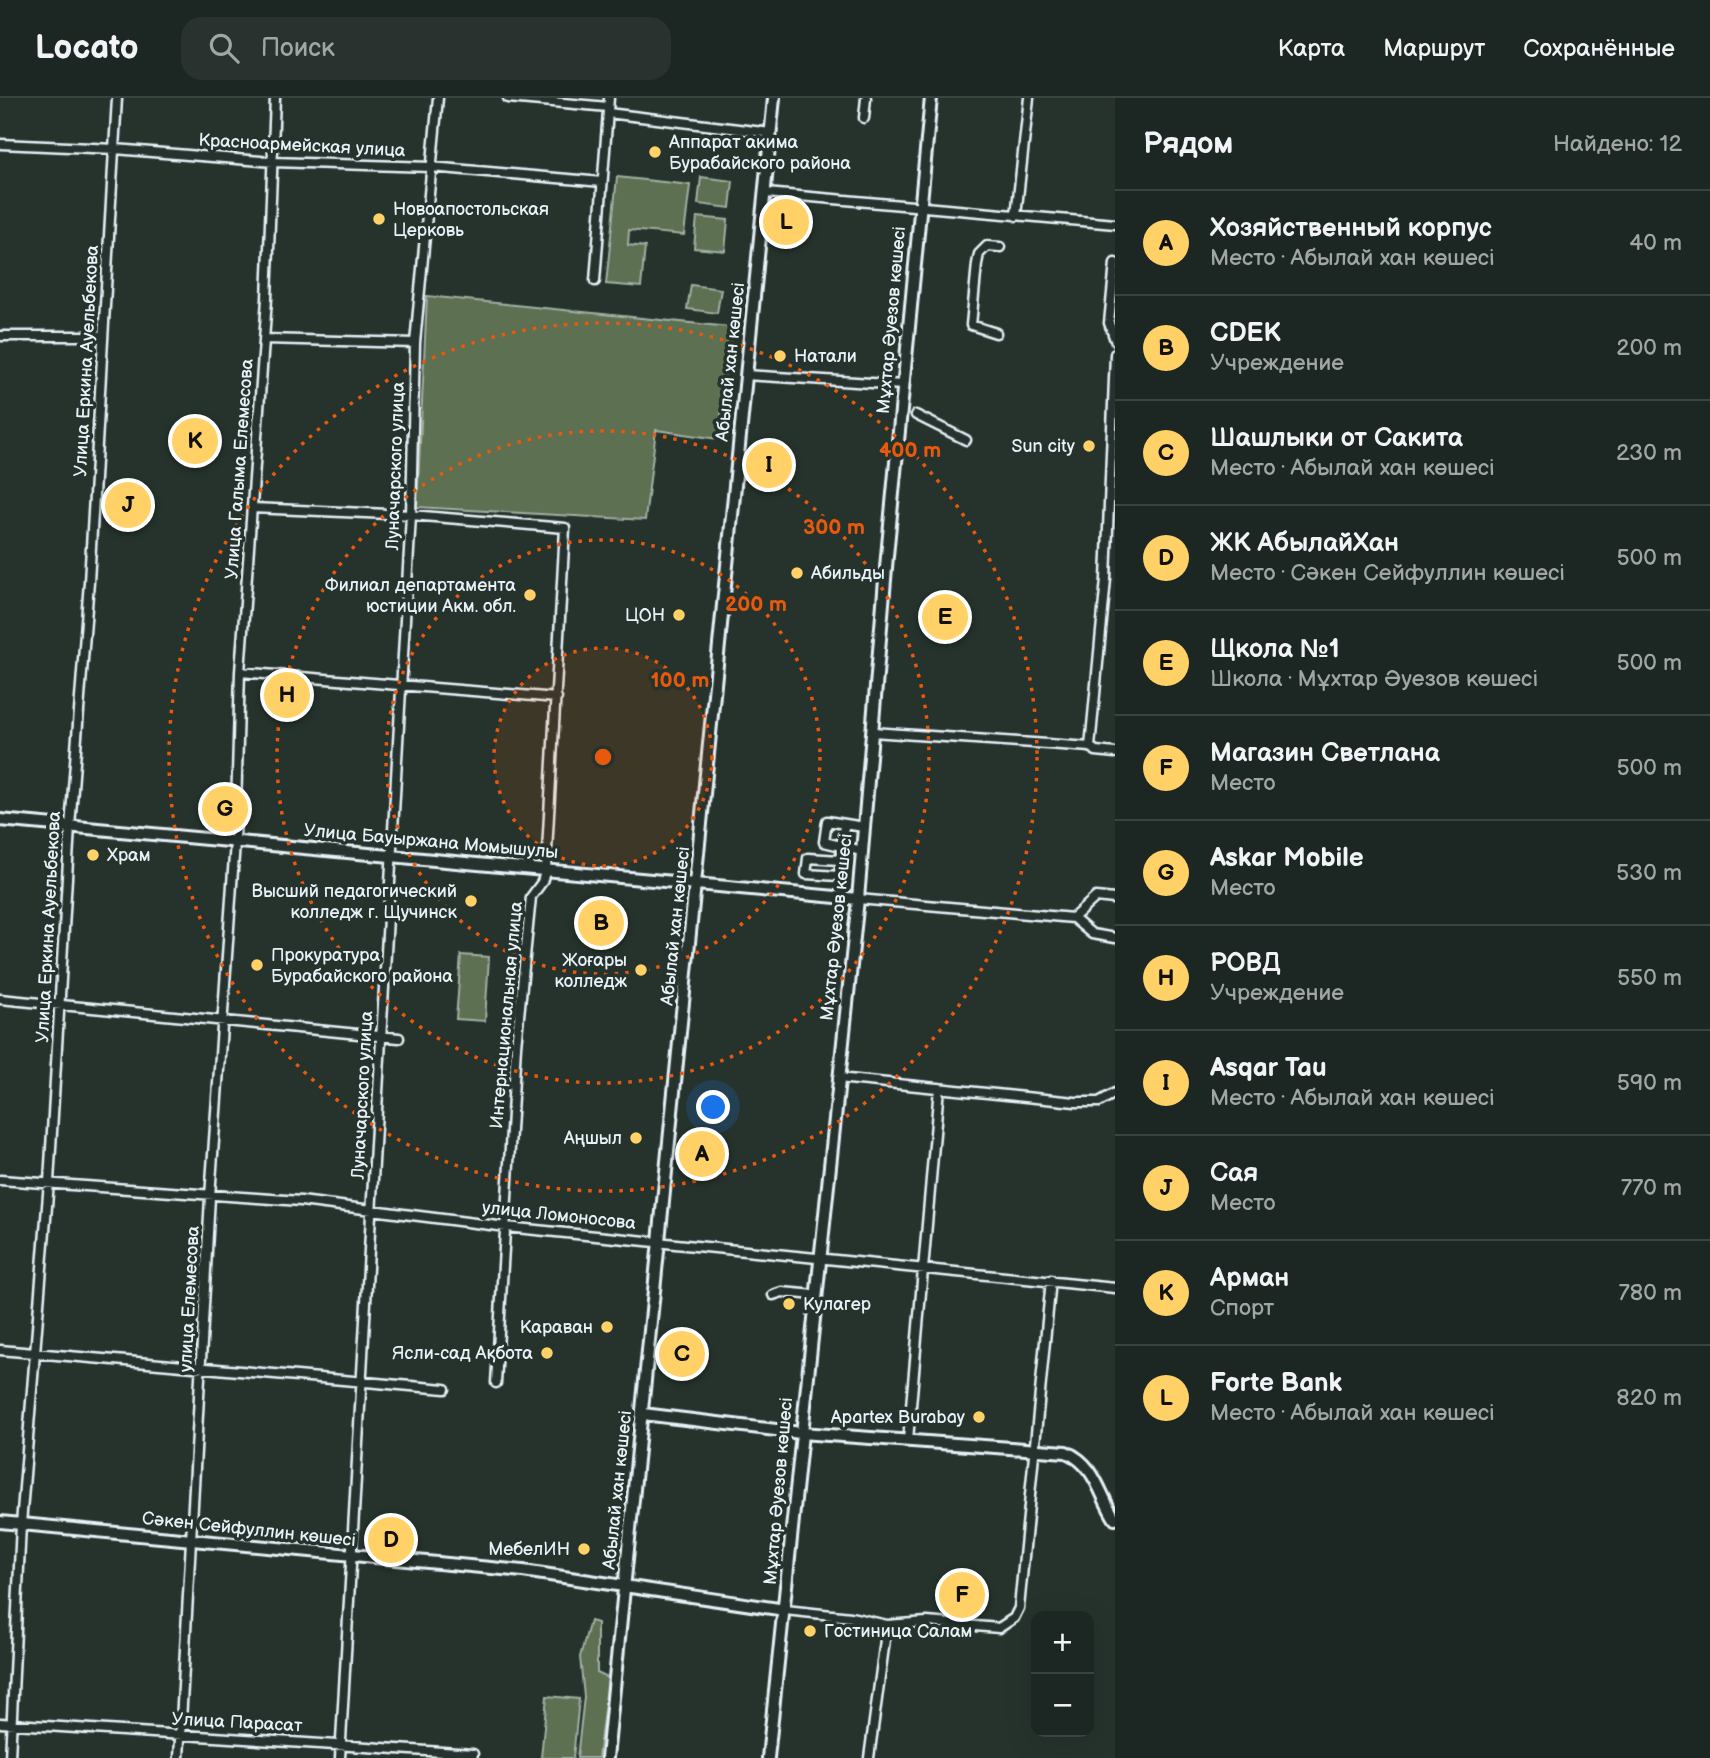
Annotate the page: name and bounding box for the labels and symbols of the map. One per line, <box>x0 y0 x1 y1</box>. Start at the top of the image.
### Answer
street label: Красноармейская улица <box>198 130 406 161</box>
place label: Аппарат акима Бурабайского района <box>668 132 851 174</box>
marker: Аппарат акима Бурабайского района <box>647 144 663 160</box>
pin: L <box>763 196 809 248</box>
place label: Новоапостольская Церковь <box>393 199 549 241</box>
marker: Новоапостольская Церковь <box>371 211 387 227</box>
street label: Мұхтар Әуезов көшесі <box>873 225 910 415</box>
street label: Улица Еркина Ауельбекова <box>70 244 103 478</box>
street label: Абылай хан көшесі <box>712 281 749 444</box>
place label: Натали <box>794 346 857 367</box>
marker: Натали <box>772 348 788 364</box>
street label: Улица Галыма Елемесова <box>221 358 258 580</box>
street label: Луначарского улица <box>382 381 409 552</box>
pin: K <box>172 415 218 467</box>
place label: Sun city <box>1012 436 1076 457</box>
text: 400 m <box>879 438 941 463</box>
marker: Sun city <box>1081 438 1097 454</box>
pin: I <box>746 439 792 491</box>
pin: J <box>105 479 151 531</box>
text: 300 m <box>803 515 865 540</box>
place label: Абильды <box>810 563 885 584</box>
marker: Абильды <box>789 565 805 581</box>
place label: Филиал департамента юстиции Акм. обл. <box>325 575 516 617</box>
marker: Филиал департамента юстиции Акм. обл. <box>522 587 538 603</box>
pin: E <box>922 591 968 643</box>
text: 200 m <box>725 592 787 617</box>
place label: ЦОН <box>625 605 665 626</box>
marker: ЦОН <box>671 607 687 623</box>
text: 100 m <box>651 668 709 693</box>
pin: H <box>264 669 310 721</box>
centre of rings <box>591 745 615 769</box>
pin: G <box>202 783 248 835</box>
street label: Улица Еркина Ауельбекова <box>32 810 65 1044</box>
street label: Улица Бауыржана Момышулы <box>303 820 559 863</box>
street label: Мұхтар Әуезов көшесі <box>816 832 857 1022</box>
place label: Храм <box>107 845 151 866</box>
street label: Абылай хан көшесі <box>657 845 694 1008</box>
marker: Храм <box>85 847 101 863</box>
place label: Высший педагогический колледж г. Щучинск <box>252 881 457 923</box>
marker: Высший педагогический колледж г. Щучинск <box>463 893 479 909</box>
pin: B <box>578 897 624 949</box>
street label: Интернациональная улица <box>486 900 527 1130</box>
place label: Прокуратура Бурабайского района <box>271 945 453 987</box>
place label: Жоғары колледж <box>555 950 627 992</box>
marker: Прокуратура Бурабайского района <box>249 957 265 973</box>
marker: Жоғары колледж <box>633 962 649 978</box>
street label: Луначарского улица <box>348 1010 377 1181</box>
your location <box>696 1090 730 1124</box>
place label: Аңшыл <box>563 1128 622 1149</box>
pin: A <box>679 1128 725 1180</box>
marker: Аңшыл <box>628 1130 644 1146</box>
street label: улица Ломоносова <box>481 1197 637 1234</box>
street label: улица Елемесова <box>175 1225 204 1373</box>
place label: Кулагер <box>803 1294 871 1315</box>
marker: Кулагер <box>781 1296 797 1312</box>
place label: Караван <box>520 1317 593 1338</box>
marker: Караван <box>599 1319 615 1335</box>
pin: C <box>659 1328 705 1380</box>
place label: Ясли-сад Ақбота <box>392 1343 533 1364</box>
marker: Ясли-сад Ақбота <box>539 1345 555 1361</box>
street label: Мұхтар Әуезов көшесі <box>760 1396 797 1586</box>
place label: Apartex Burabay <box>831 1407 966 1428</box>
street label: Абылай хан көшесі <box>599 1409 636 1572</box>
marker: Apartex Burabay <box>971 1409 987 1425</box>
street label: Сәкен Сейфуллин көшесі <box>141 1508 357 1551</box>
pin: D <box>368 1514 414 1566</box>
place label: МебелИН <box>488 1539 570 1560</box>
marker: МебелИН <box>576 1541 592 1557</box>
pin: F <box>939 1569 985 1621</box>
place label: Гостиница Салам <box>824 1621 972 1642</box>
marker: Гостиница Салам <box>802 1623 818 1639</box>
street label: Улица Парасат <box>171 1709 303 1736</box>

